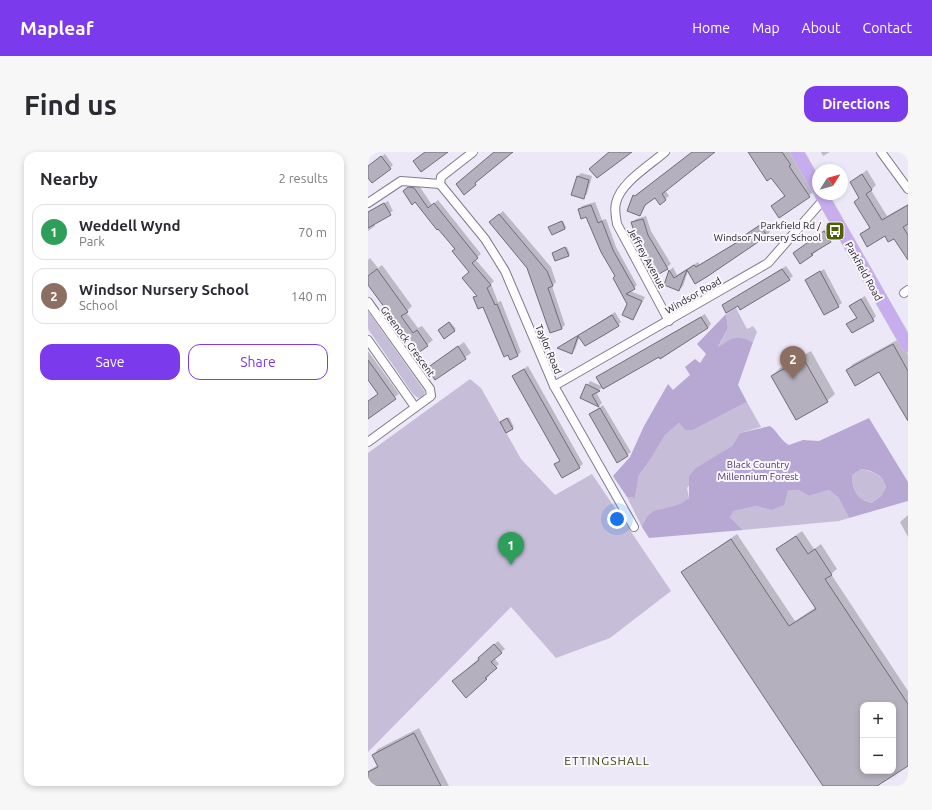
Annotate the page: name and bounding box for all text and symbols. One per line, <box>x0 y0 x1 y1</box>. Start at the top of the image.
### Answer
text: Mapleaf <box>20 17 93 39</box>
text: Home <box>692 20 730 36</box>
text: Map <box>752 20 780 36</box>
text: About <box>802 20 841 36</box>
text: Contact <box>863 20 912 36</box>
button: Directions <box>804 86 908 122</box>
text: Find us <box>24 89 117 120</box>
north arrow <box>812 164 848 200</box>
text: Nearby <box>40 169 98 188</box>
text: 2 results <box>278 171 328 185</box>
text: Weddell Wynd <box>79 217 181 234</box>
place label: Parkfield Rd / Windsor Nursery School <box>714 220 821 243</box>
bus stop icon: Parkfield Rd / Windsor Nursery School <box>824 220 846 242</box>
text: 1 <box>50 225 58 239</box>
text: 70 m <box>298 225 327 239</box>
street label: Jeffrey Avenue <box>625 226 668 291</box>
text: Park <box>79 234 105 248</box>
street label: Parkfield Road <box>843 240 884 303</box>
street label: Windsor Road <box>663 275 723 316</box>
text: Windsor Nursery School <box>79 281 249 298</box>
text: 2 <box>50 289 58 303</box>
text: 140 m <box>291 289 327 303</box>
text: School <box>79 298 118 312</box>
street label: Greenock Crescent <box>378 304 437 379</box>
street label: Taylor Road <box>533 323 564 376</box>
button: Save <box>40 344 180 380</box>
button: Share <box>188 344 328 380</box>
pin: 2 <box>780 346 806 379</box>
park label: Black Country Millennium Forest <box>717 459 799 482</box>
your location <box>607 509 627 529</box>
pin: 1 <box>498 532 524 565</box>
map controls <box>860 702 896 774</box>
button: + <box>860 702 896 738</box>
button: − <box>860 738 896 774</box>
district label: ETTINGSHALL <box>564 754 650 767</box>

